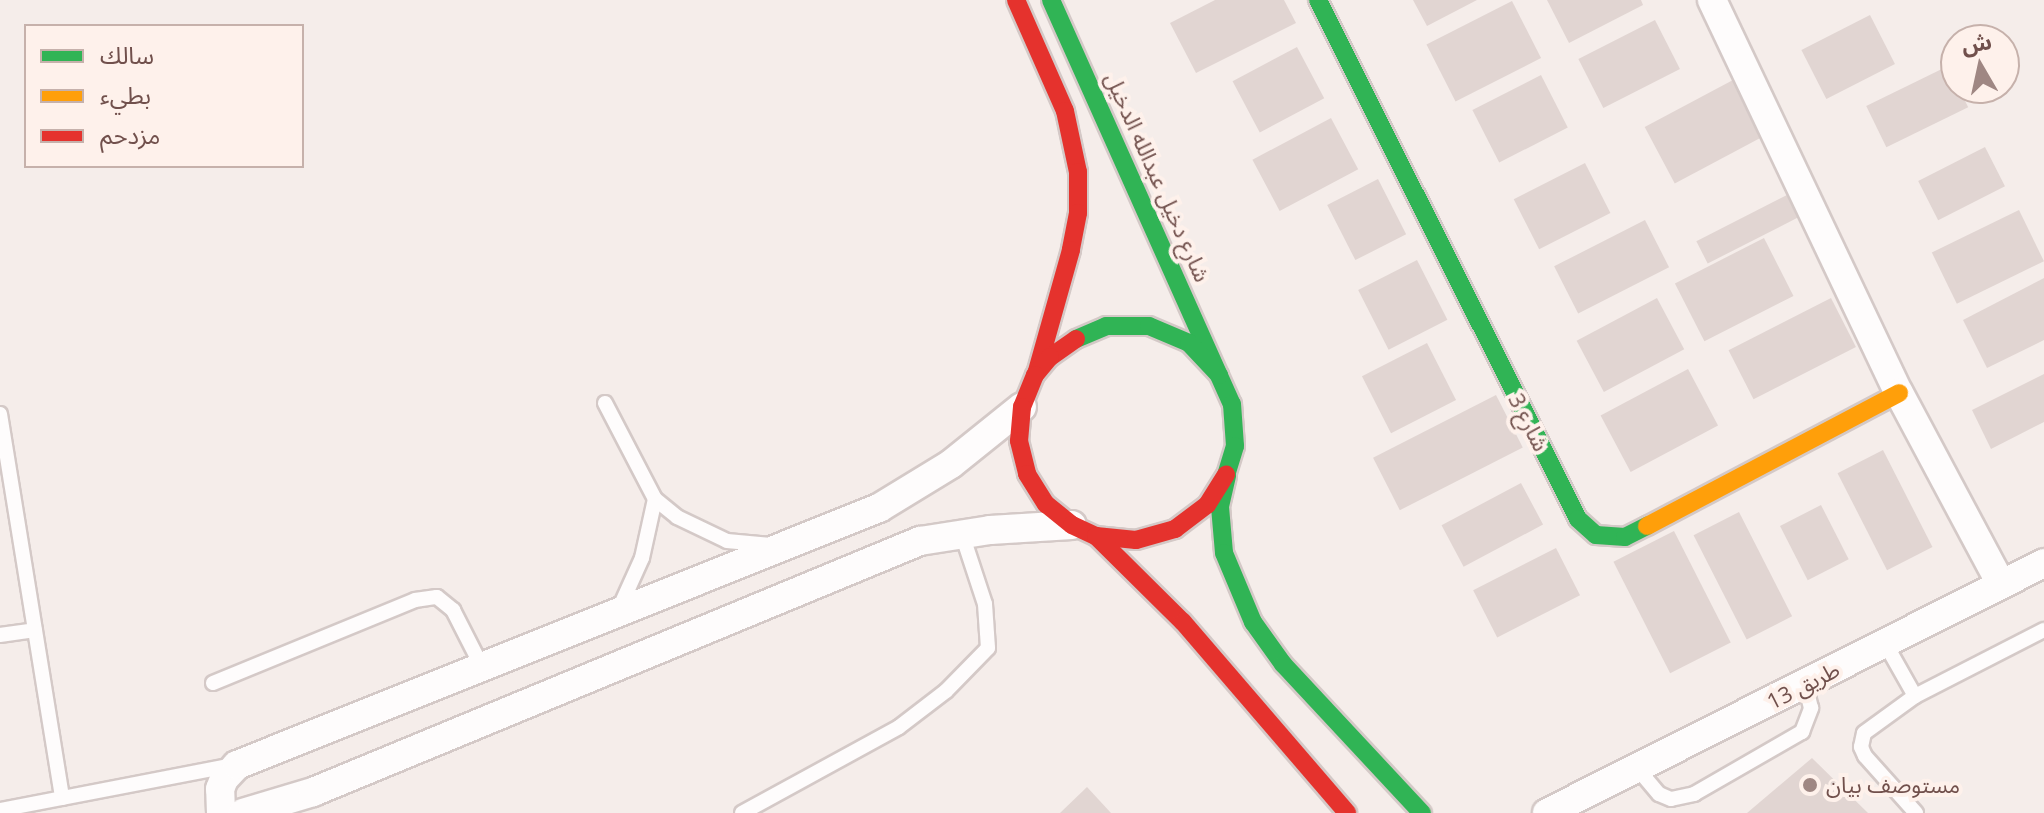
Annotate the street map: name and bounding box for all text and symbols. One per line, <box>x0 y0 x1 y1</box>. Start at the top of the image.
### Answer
legend <box>24 24 304 168</box>
north arrow <box>1940 24 2020 104</box>
text: ش <box>1959 25 1994 59</box>
text: سالك <box>100 38 154 71</box>
street label: شارع دخيل عبدالله الدخيل <box>1100 68 1216 286</box>
text: بطيء <box>100 78 151 111</box>
text: مزدحم <box>100 118 160 151</box>
street label: شارع 3 <box>1503 389 1555 455</box>
street label: طريق 13 <box>1762 655 1844 715</box>
place label: مستوصف بيان <box>1826 772 1960 798</box>
marker: مستوصف بيان <box>1801 776 1819 794</box>

